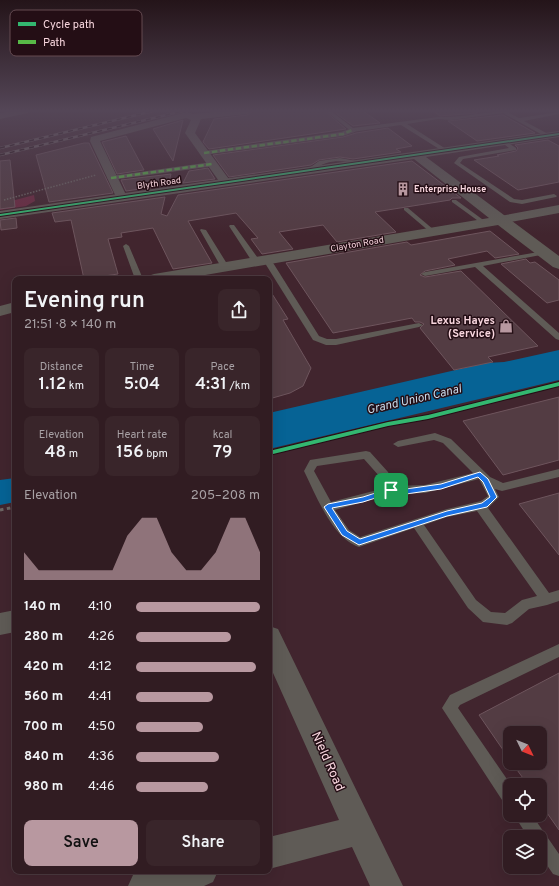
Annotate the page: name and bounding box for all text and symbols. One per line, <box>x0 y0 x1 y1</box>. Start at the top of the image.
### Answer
legend <box>10 10 142 56</box>
text: Cycle path <box>43 18 95 32</box>
text: Path <box>43 36 65 50</box>
street label: Blyth Road <box>136 175 182 192</box>
building icon: Enterprise House <box>395 181 411 197</box>
place label: Enterprise House <box>414 184 486 195</box>
street label: Clayton Road <box>330 234 385 255</box>
text: Evening run <box>24 288 145 315</box>
button: share <box>218 289 260 331</box>
place label: Lexus Hayes (Service) <box>431 314 495 341</box>
text: 21:51 · 8 × 140 m <box>24 317 116 333</box>
shop icon: Lexus Hayes (Service) <box>498 318 514 334</box>
text: Distance <box>40 360 83 374</box>
text: Time <box>130 360 154 374</box>
text: Pace <box>211 360 235 374</box>
text: 1.12 <box>39 374 66 396</box>
text: 5:04 <box>124 374 160 396</box>
text: 4:31 <box>195 374 227 396</box>
text: km <box>66 379 84 393</box>
text: /km <box>227 379 250 393</box>
water label: Grand Union Canal <box>365 381 464 419</box>
text: Elevation <box>39 428 84 442</box>
text: Heart rate <box>117 428 167 442</box>
text: kcal <box>213 428 232 442</box>
text: 48 <box>45 442 66 464</box>
text: 156 <box>116 442 144 464</box>
text: 79 <box>213 442 232 464</box>
text: m <box>66 447 78 461</box>
text: bpm <box>144 447 168 461</box>
pin <box>374 473 408 507</box>
icon: arrive <box>380 479 402 501</box>
text: Elevation <box>24 488 77 504</box>
text: 205–208 m <box>191 488 260 504</box>
text: 140 m <box>24 599 61 615</box>
text: 4:10 <box>88 599 112 615</box>
text: 280 m <box>24 629 63 645</box>
text: 4:26 <box>88 629 115 645</box>
text: 420 m <box>24 659 64 675</box>
text: 4:12 <box>88 659 112 675</box>
text: 560 m <box>24 689 63 705</box>
text: 4:41 <box>88 689 112 705</box>
text: 700 m <box>24 719 63 735</box>
text: 4:50 <box>88 719 115 735</box>
north arrow <box>503 726 547 770</box>
map controls <box>503 726 547 874</box>
street label: Nield Road <box>307 730 347 794</box>
text: 840 m <box>24 749 64 765</box>
text: 4:36 <box>88 749 115 765</box>
button: locate <box>503 778 547 822</box>
text: 980 m <box>24 779 63 795</box>
text: 4:46 <box>88 779 115 795</box>
button: Save <box>24 820 138 866</box>
button: Share <box>146 820 260 866</box>
button: layers <box>503 830 547 874</box>

